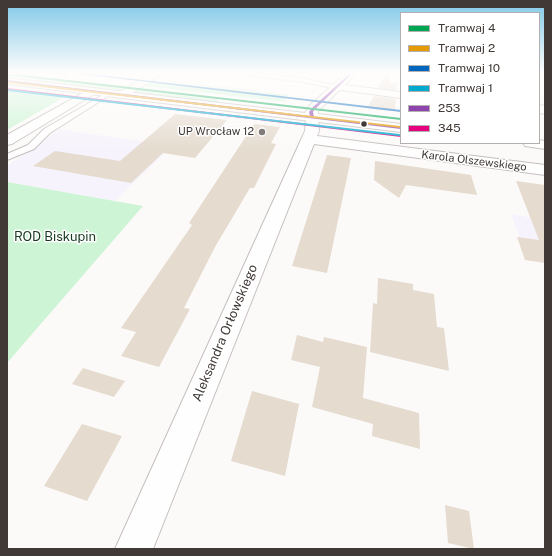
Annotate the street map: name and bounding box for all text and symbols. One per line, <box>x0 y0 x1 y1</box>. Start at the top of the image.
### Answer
legend <box>400 12 540 144</box>
text: Tramwaj 4 <box>438 21 495 35</box>
text: Tramwaj 2 <box>438 41 495 55</box>
text: Tramwaj 10 <box>438 61 500 75</box>
text: Tramwaj 1 <box>438 81 493 95</box>
text: 253 <box>438 101 460 115</box>
unlabelled marker <box>359 119 369 129</box>
text: 345 <box>438 121 461 135</box>
place label: UP Wrocław 12 <box>178 125 254 139</box>
marker: UP Wrocław 12 <box>257 127 267 137</box>
street label: Karola Olszewskiego <box>421 148 527 174</box>
park label: ROD Biskupin <box>14 229 96 245</box>
street label: Aleksandra Orłowskiego <box>189 262 261 404</box>

